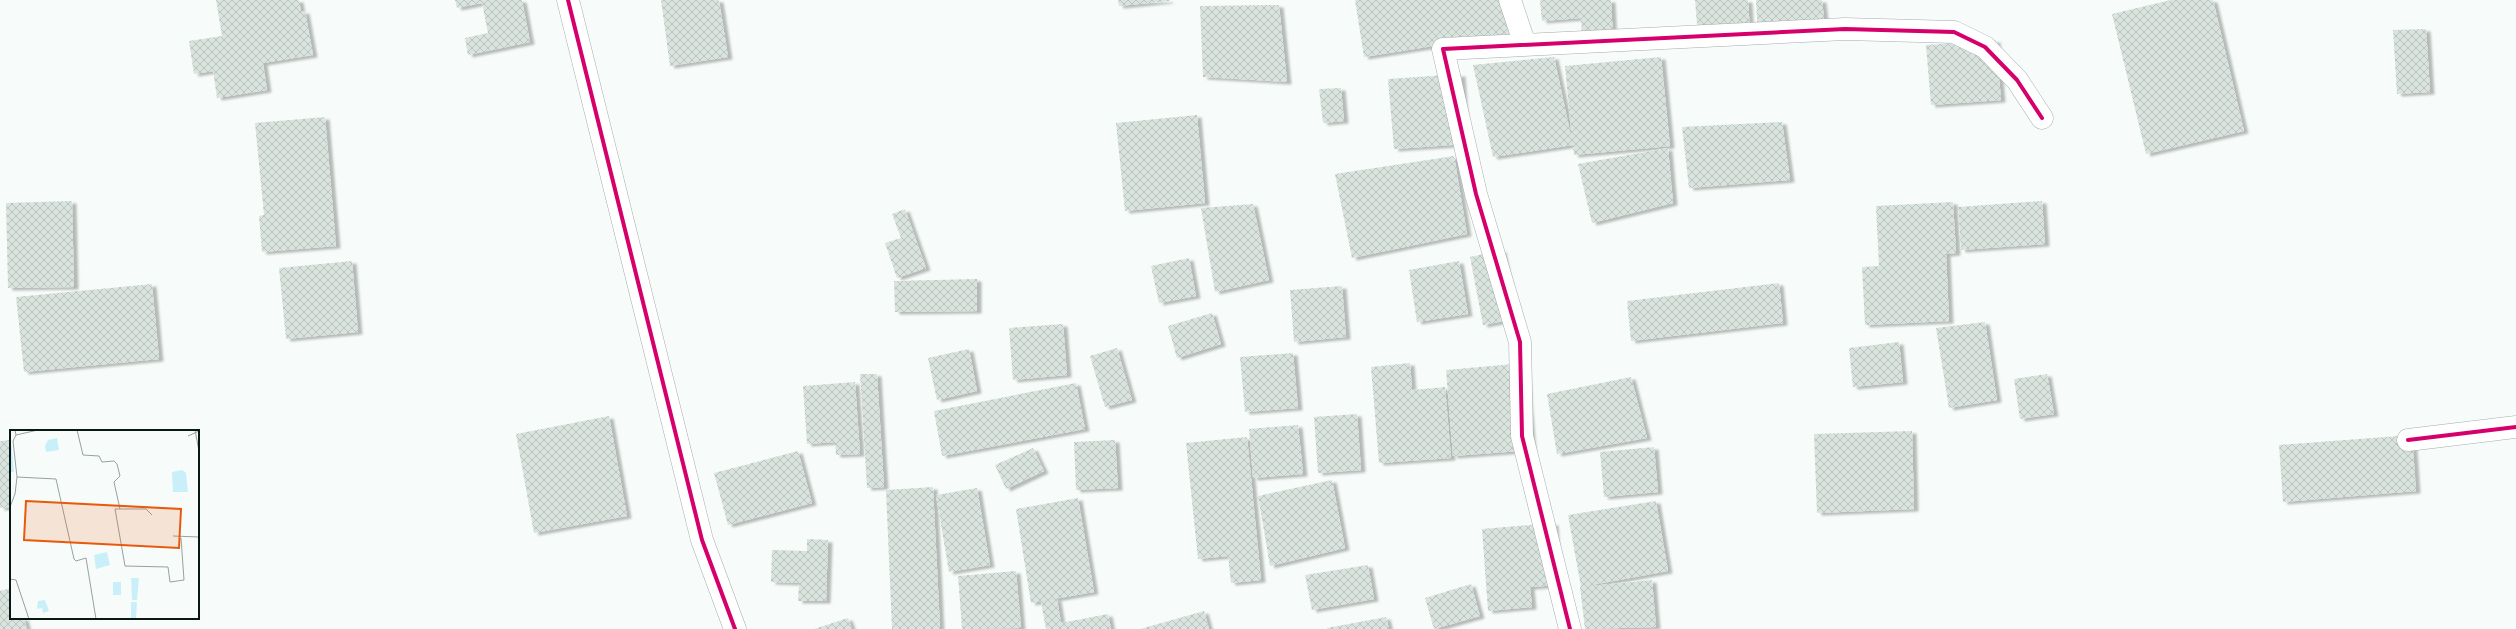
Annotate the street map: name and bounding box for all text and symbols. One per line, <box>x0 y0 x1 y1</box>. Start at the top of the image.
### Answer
inset map <box>10 430 199 619</box>

